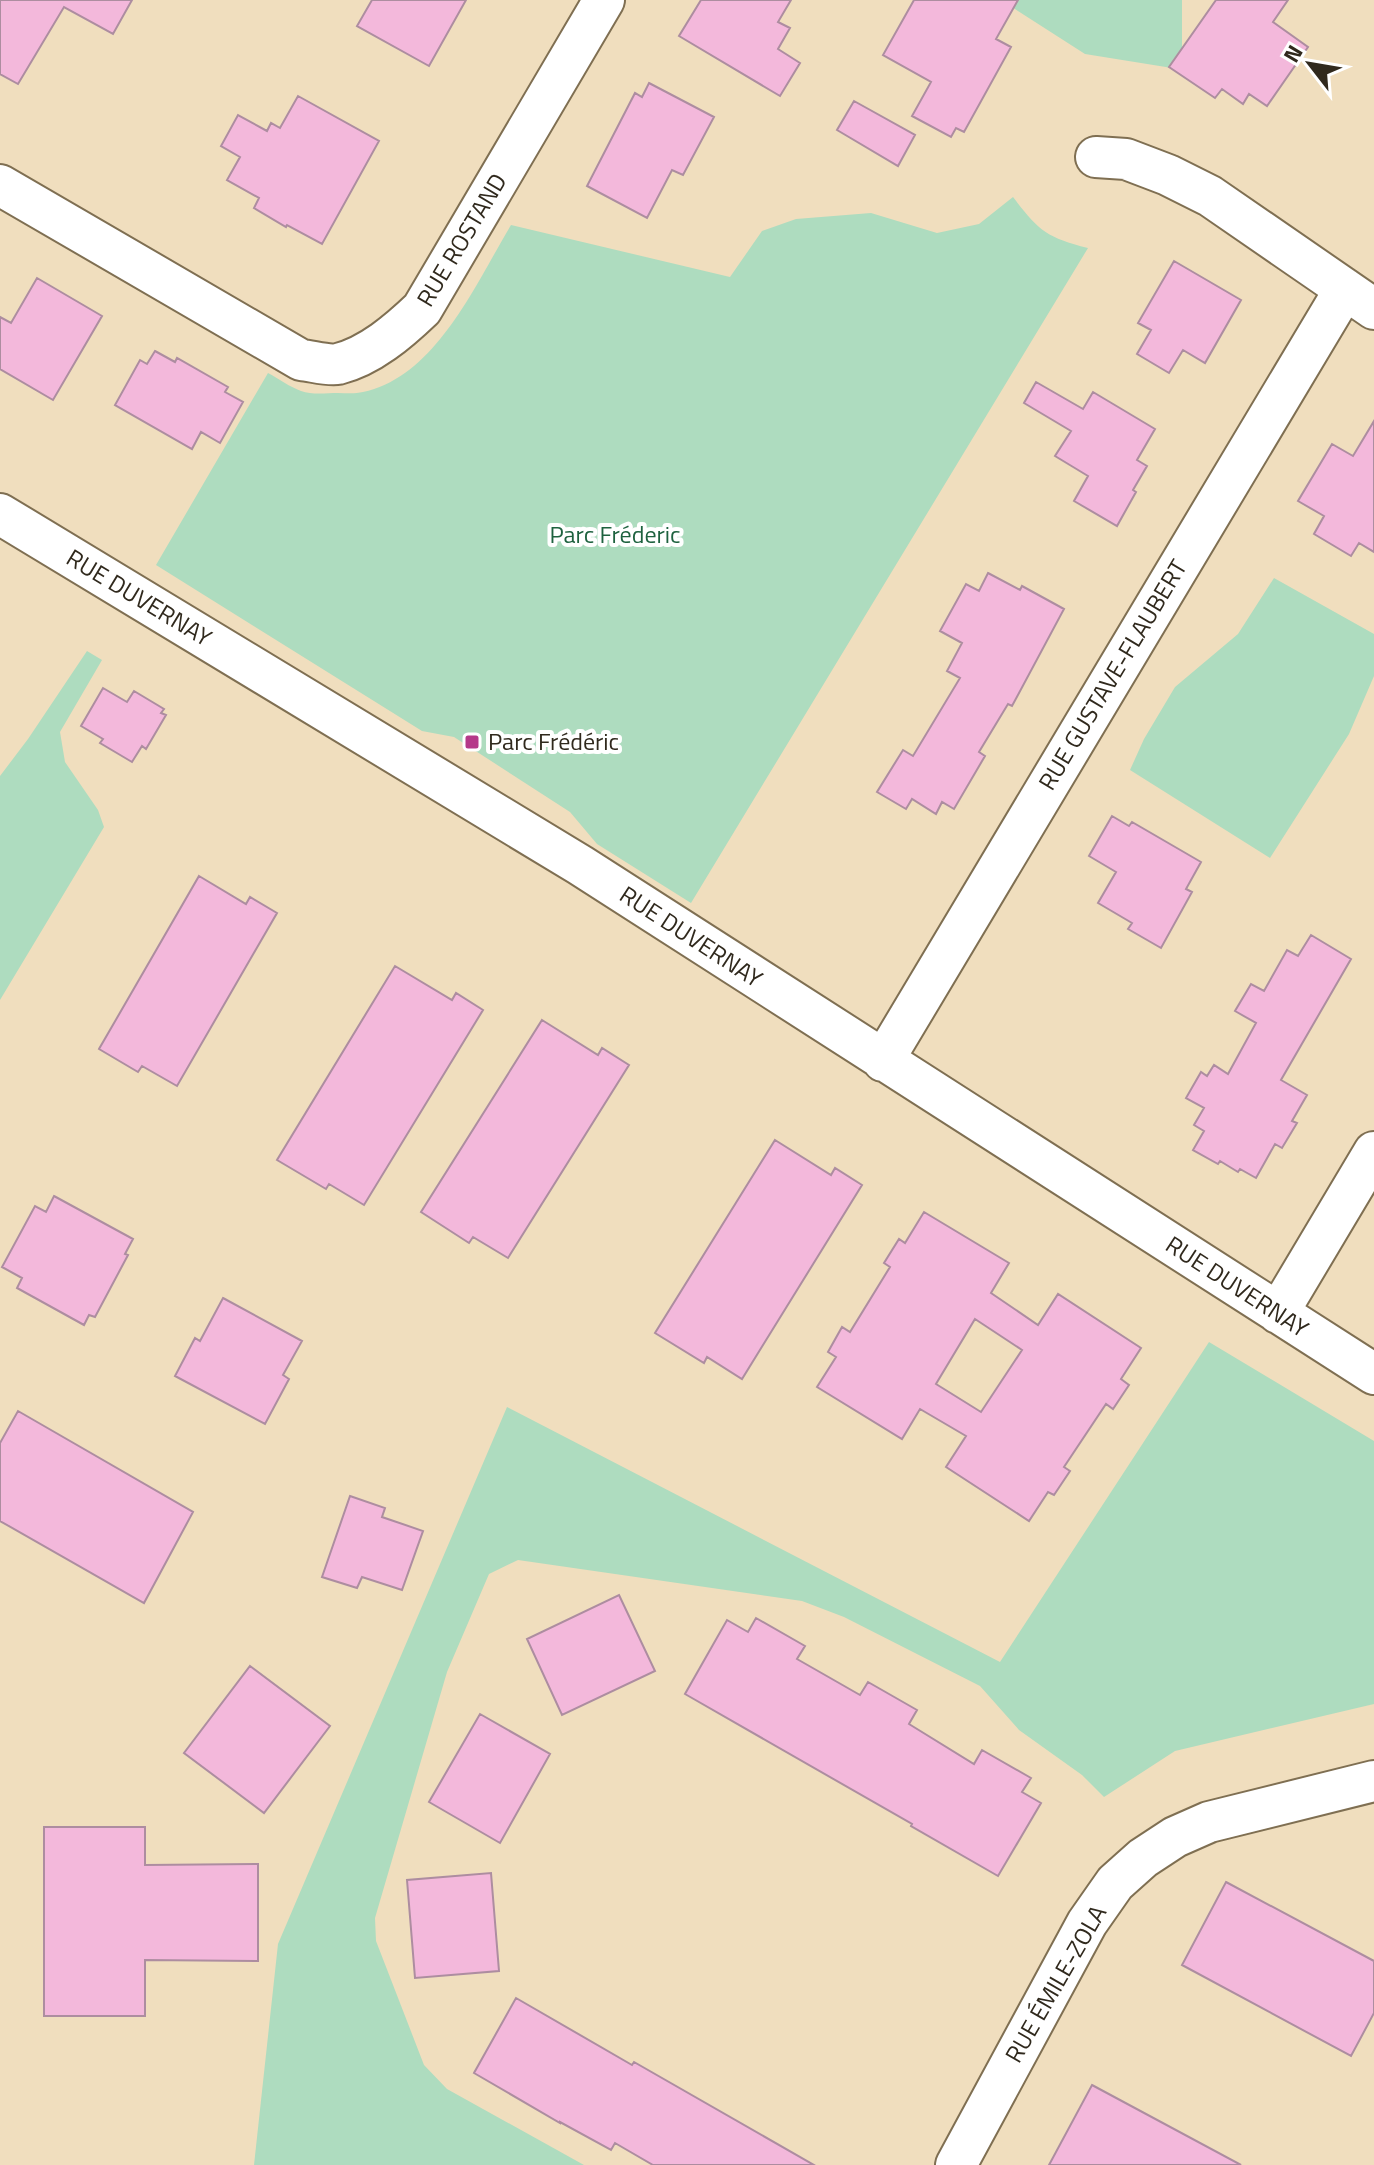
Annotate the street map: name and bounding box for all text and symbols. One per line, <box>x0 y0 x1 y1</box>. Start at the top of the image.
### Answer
north arrow <box>1270 24 1350 104</box>
text: N <box>1274 38 1311 69</box>
street label: RUE ROSTAND <box>407 166 515 313</box>
park label: Parc Fréderic <box>549 516 681 552</box>
street label: RUE DUVERNAY <box>60 539 219 655</box>
street label: RUE GUSTAVE-FLAUBERT <box>1029 552 1196 797</box>
place label: Parc Frédéric <box>488 723 619 759</box>
marker: Parc Frédéric <box>463 733 481 751</box>
street label: RUE DUVERNAY <box>613 876 770 996</box>
street label: RUE DUVERNAY <box>1159 1226 1316 1346</box>
street label: RUE ÉMILE-ZOLA <box>995 1898 1115 2069</box>

